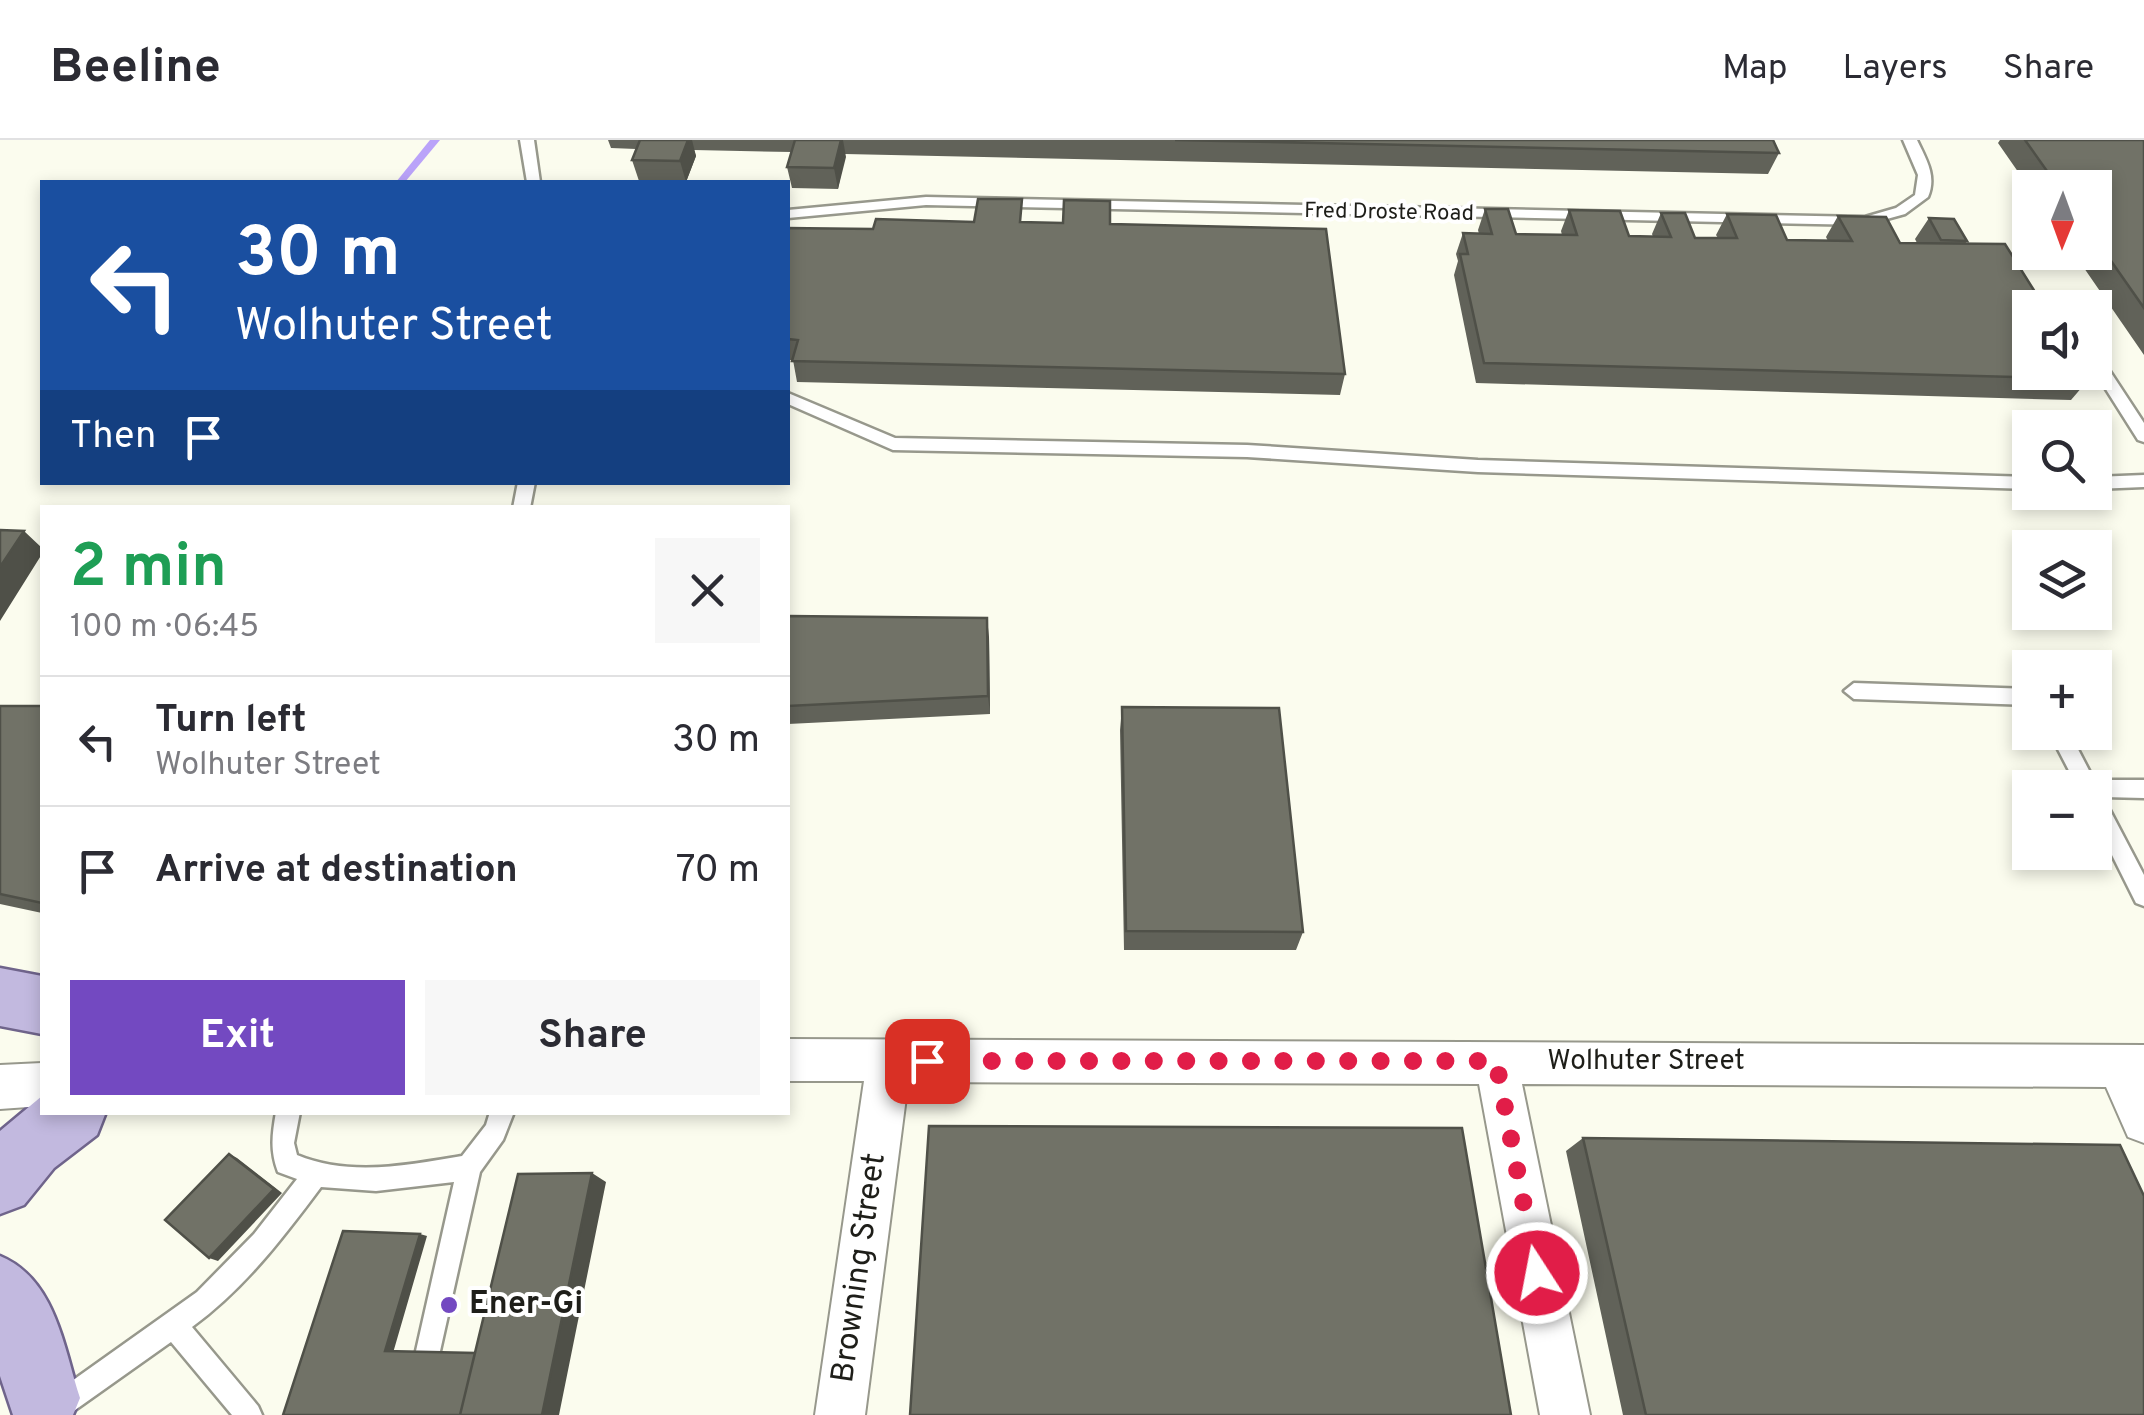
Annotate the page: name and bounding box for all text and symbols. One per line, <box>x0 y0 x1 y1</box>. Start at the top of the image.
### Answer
text: Beeline <box>50 39 221 99</box>
text: Map <box>1722 47 1788 91</box>
text: Layers <box>1843 47 1948 91</box>
text: Share <box>2003 47 2094 91</box>
north arrow <box>2012 170 2112 270</box>
map controls <box>2012 170 2112 870</box>
street label: Fred Droste Road <box>1304 198 1474 228</box>
text: 30 m <box>235 212 401 301</box>
icon: left <box>70 220 200 350</box>
button: sound <box>2012 290 2112 390</box>
text: Wolhuter Street <box>235 299 553 356</box>
icon: arrive <box>176 410 231 465</box>
button: search <box>2012 410 2112 510</box>
text: Then <box>70 413 156 462</box>
button: layers <box>2012 530 2112 630</box>
text: 2 min <box>70 532 227 608</box>
button: close <box>655 538 760 643</box>
text: 100 m · 06:45 <box>70 608 259 648</box>
button: + <box>2012 650 2112 750</box>
text: Turn left <box>155 697 307 746</box>
icon: left <box>70 714 125 769</box>
text: 30 m <box>672 717 760 766</box>
text: Wolhuter Street <box>155 746 381 786</box>
button: − <box>2012 770 2112 870</box>
icon: arrive <box>70 844 125 899</box>
text: Arrive at destination <box>155 847 518 896</box>
text: 70 m <box>676 847 760 896</box>
button: Exit <box>70 980 405 1095</box>
button: Share <box>425 980 760 1095</box>
pin <box>885 1019 970 1104</box>
icon: arrive <box>900 1034 955 1089</box>
street label: Wolhuter Street <box>1547 1044 1745 1080</box>
street label: Browning Street <box>824 1151 896 1385</box>
position arrow <box>1485 1221 1589 1325</box>
place label: Ener-Gi <box>469 1285 583 1325</box>
marker: Ener-Gi <box>438 1294 460 1316</box>

